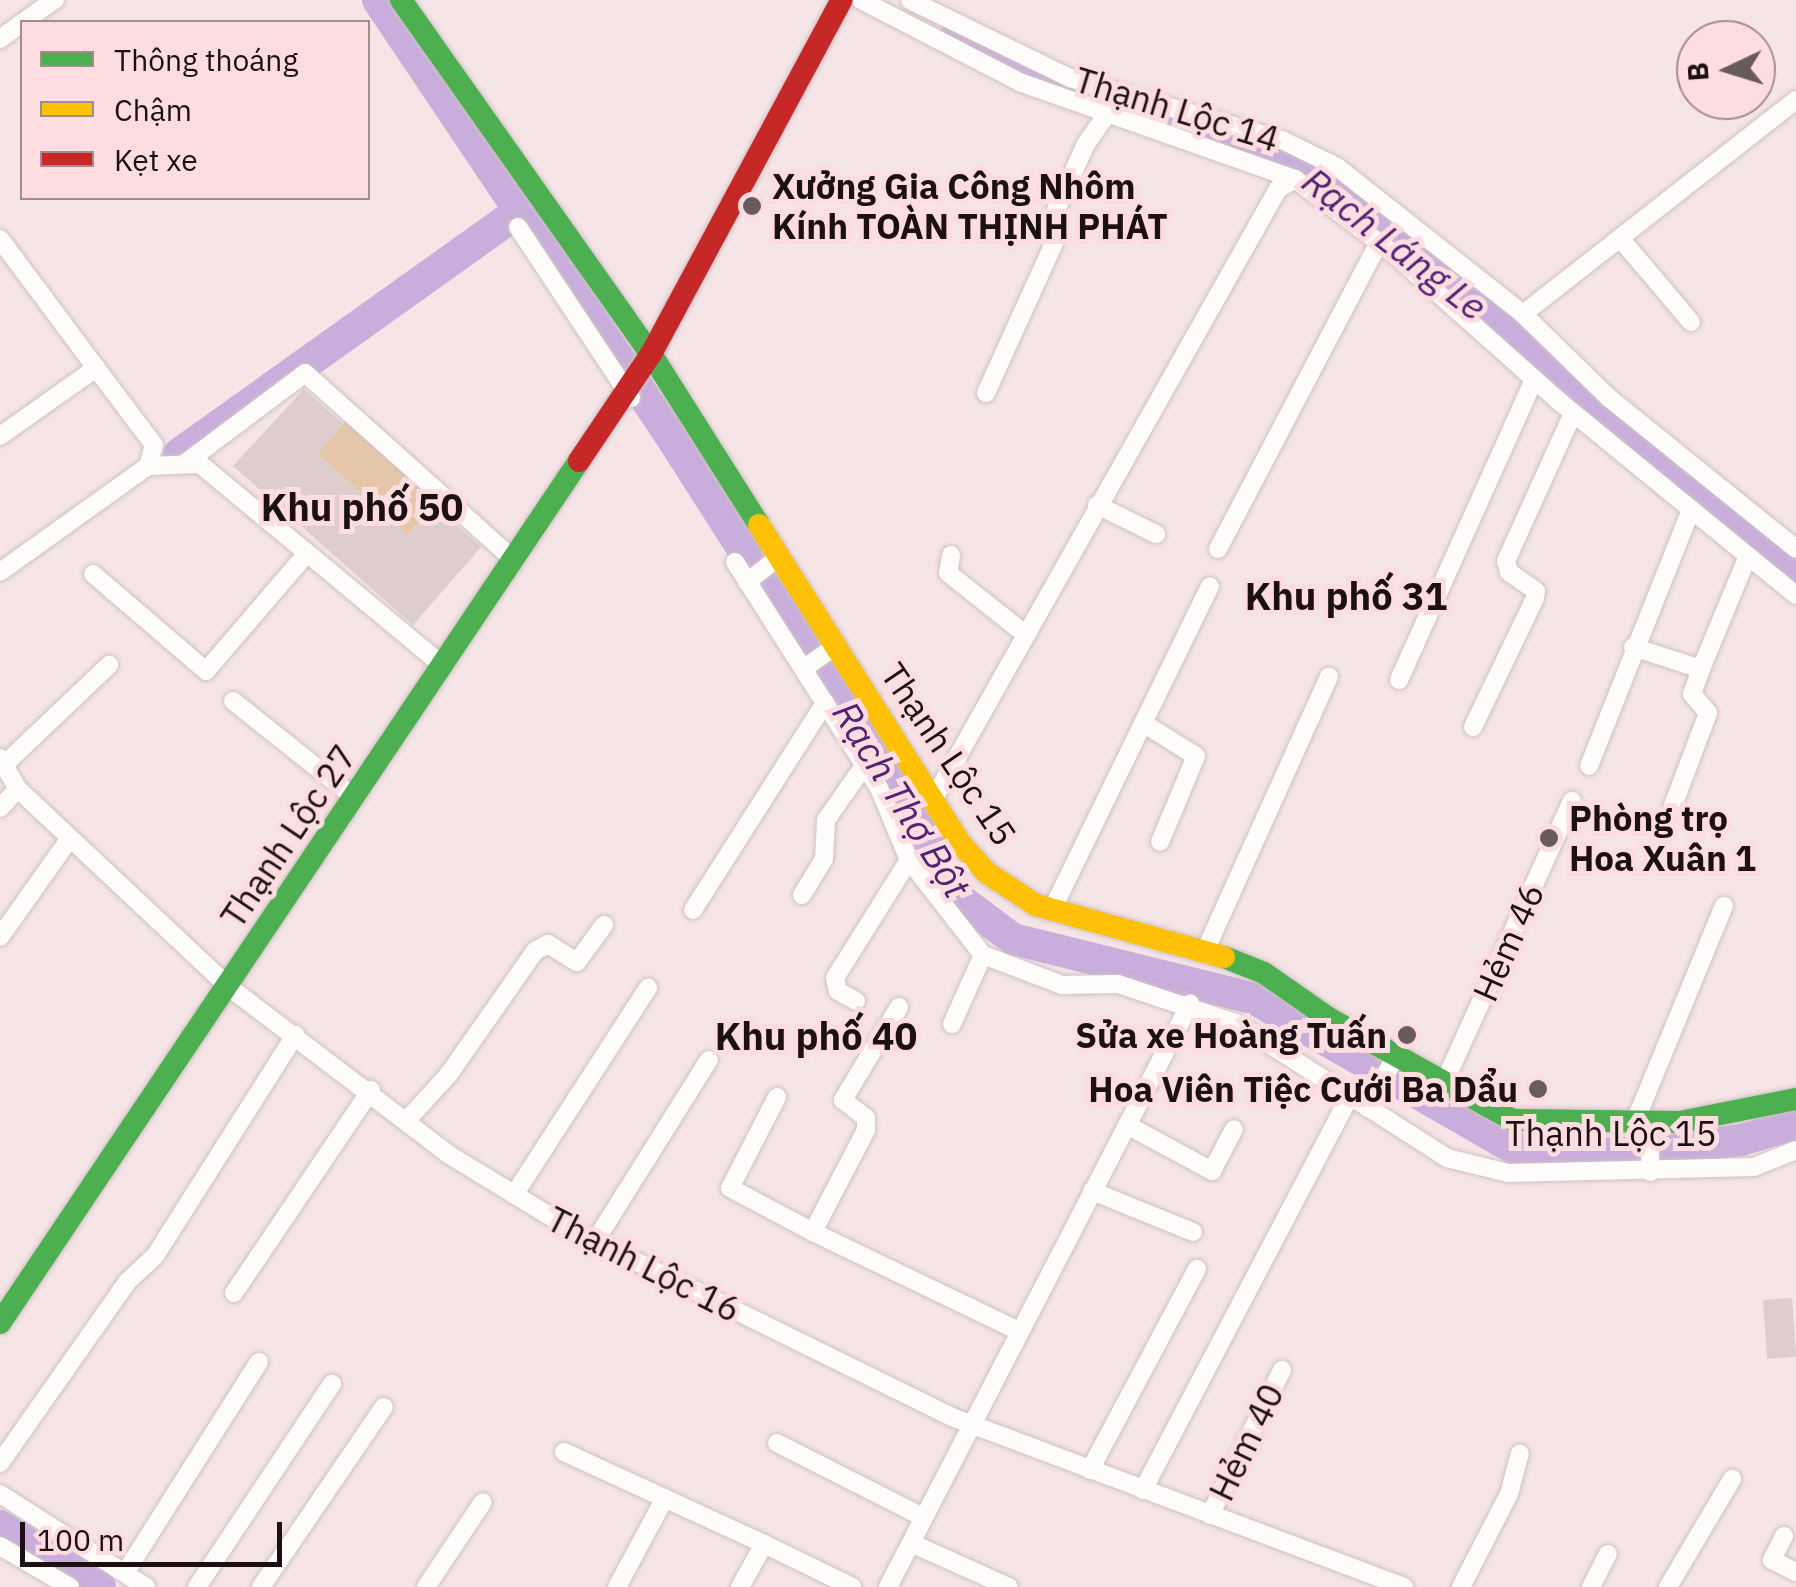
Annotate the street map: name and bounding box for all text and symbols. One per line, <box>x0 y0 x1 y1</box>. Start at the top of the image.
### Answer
legend <box>20 20 370 200</box>
north arrow <box>1676 20 1776 120</box>
text: Thông thoáng <box>114 40 298 79</box>
street label: Thạnh Lộc 14 <box>1070 58 1284 160</box>
text: B <box>1678 61 1717 83</box>
text: Chậm <box>114 90 192 129</box>
text: Kẹt xe <box>114 140 198 179</box>
water label: Rạch Láng Le <box>1294 157 1496 329</box>
place label: Xưởng Gia Công Nhôm Kính TOÀN THỊNH PHÁT <box>772 165 1168 247</box>
marker: Xưởng Gia Công Nhôm Kính TOÀN THỊNH PHÁT <box>741 195 763 217</box>
district label: Khu phố 50 <box>261 484 463 530</box>
district label: Khu phố 31 <box>1245 573 1447 619</box>
street label: Thạnh Lộc 15 <box>873 655 1025 853</box>
water label: Rạch Thợ Bột <box>824 692 980 906</box>
street label: Thạnh Lộc 27 <box>212 737 364 935</box>
place label: Phòng trọ Hoa Xuân 1 <box>1569 797 1756 879</box>
marker: Phòng trọ Hoa Xuân 1 <box>1538 827 1560 849</box>
street label: Hẻm 46 <box>1463 876 1553 1008</box>
district label: Khu phố 40 <box>715 1013 917 1059</box>
place label: Sửa xe Hoàng Tuấn <box>1075 1014 1387 1056</box>
marker: Sửa xe Hoàng Tuấn <box>1396 1024 1418 1046</box>
place label: Hoa Viên Tiệc Cưới Ba Dẩu <box>1088 1068 1518 1110</box>
marker: Hoa Viên Tiệc Cưới Ba Dẩu <box>1527 1078 1549 1100</box>
street label: Thạnh Lộc 15 <box>1505 1112 1717 1154</box>
street label: Thạnh Lộc 16 <box>540 1197 748 1331</box>
street label: Hẻm 40 <box>1200 1377 1292 1507</box>
scale bar <box>25 1502 288 1564</box>
text: 100 m <box>37 1520 124 1559</box>

